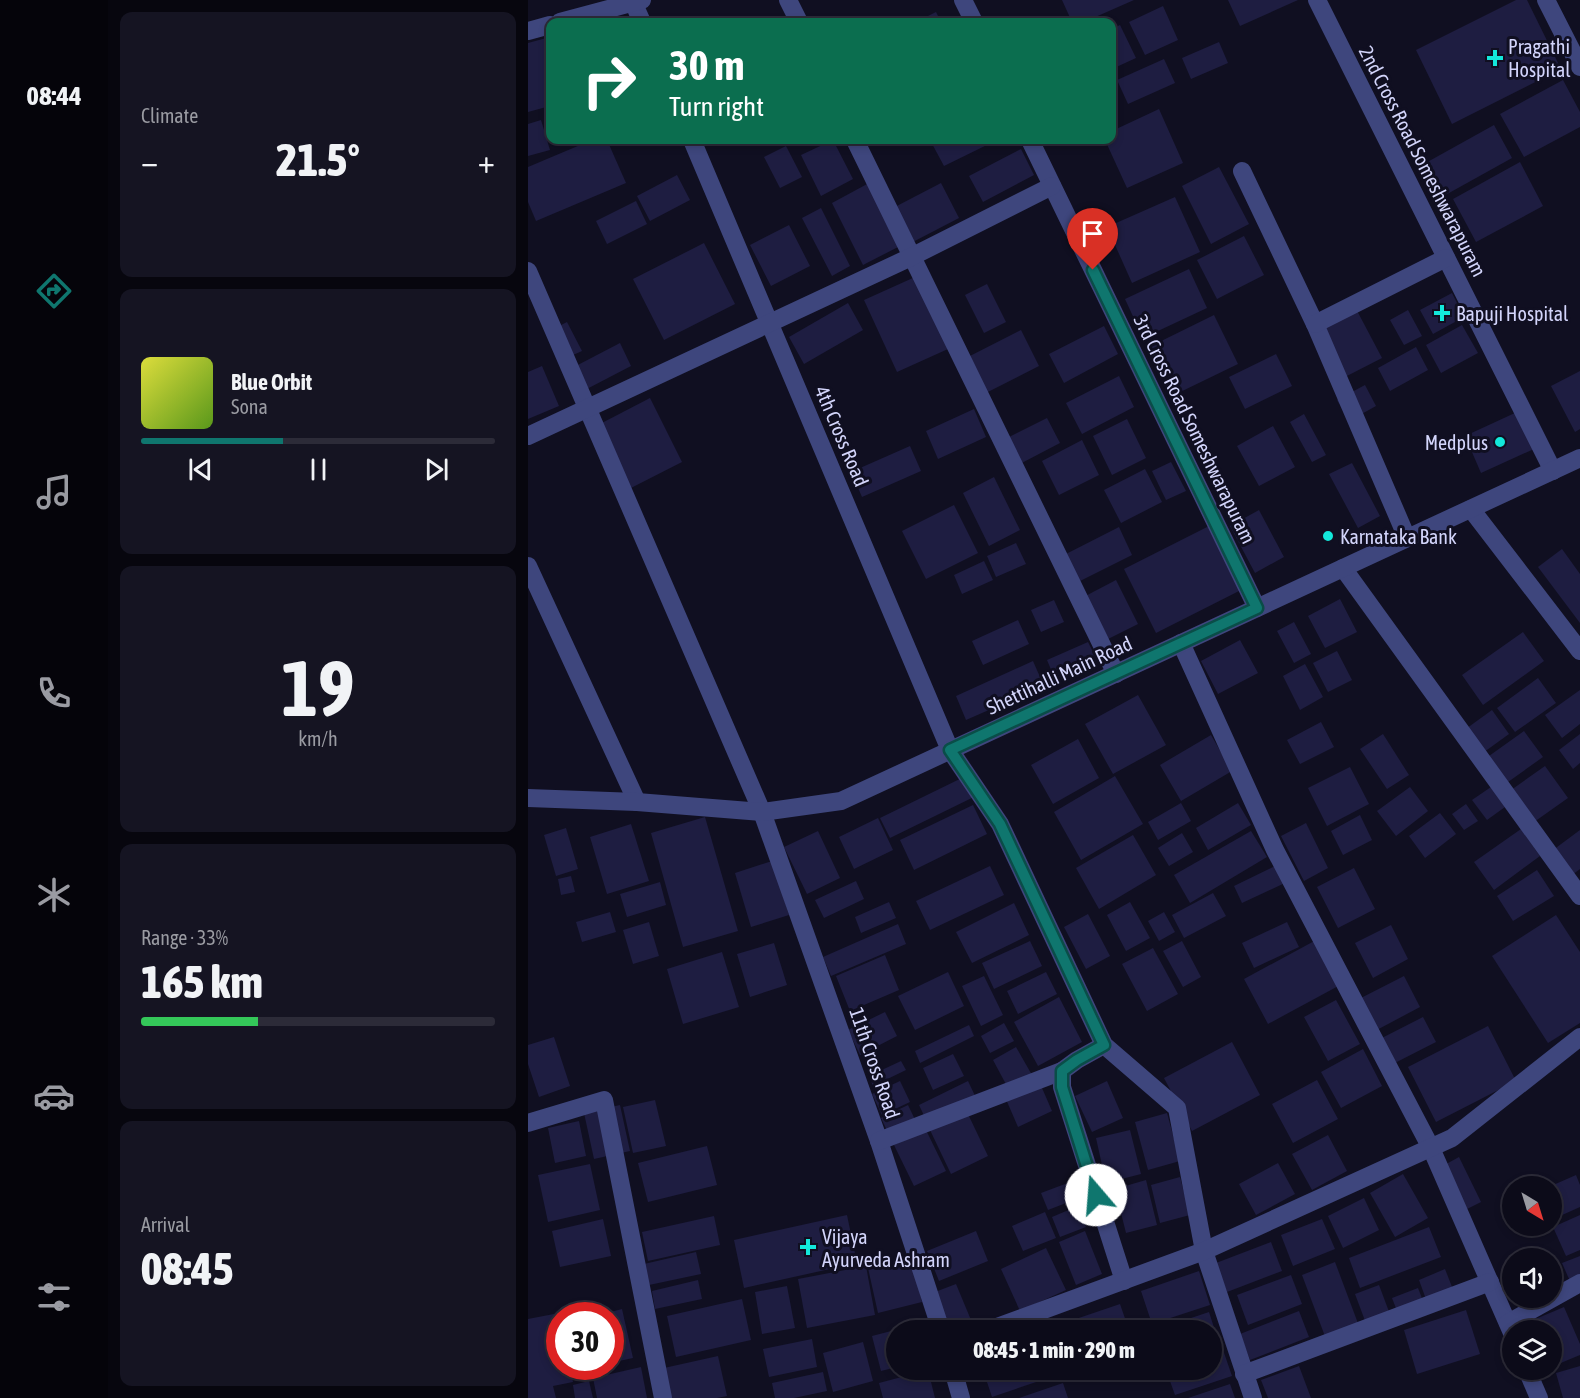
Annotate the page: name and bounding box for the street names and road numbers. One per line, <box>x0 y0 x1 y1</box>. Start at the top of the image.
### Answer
street label: 2nd Cross Road Someshwarapuram <box>1355 42 1491 280</box>
street label: 3rd Cross Road Someshwarapuram <box>1129 311 1261 547</box>
street label: 4th Cross Road <box>811 382 873 490</box>
street label: Shettihalli Main Road <box>982 631 1136 719</box>
street label: 11th Cross Road <box>845 1004 905 1122</box>

